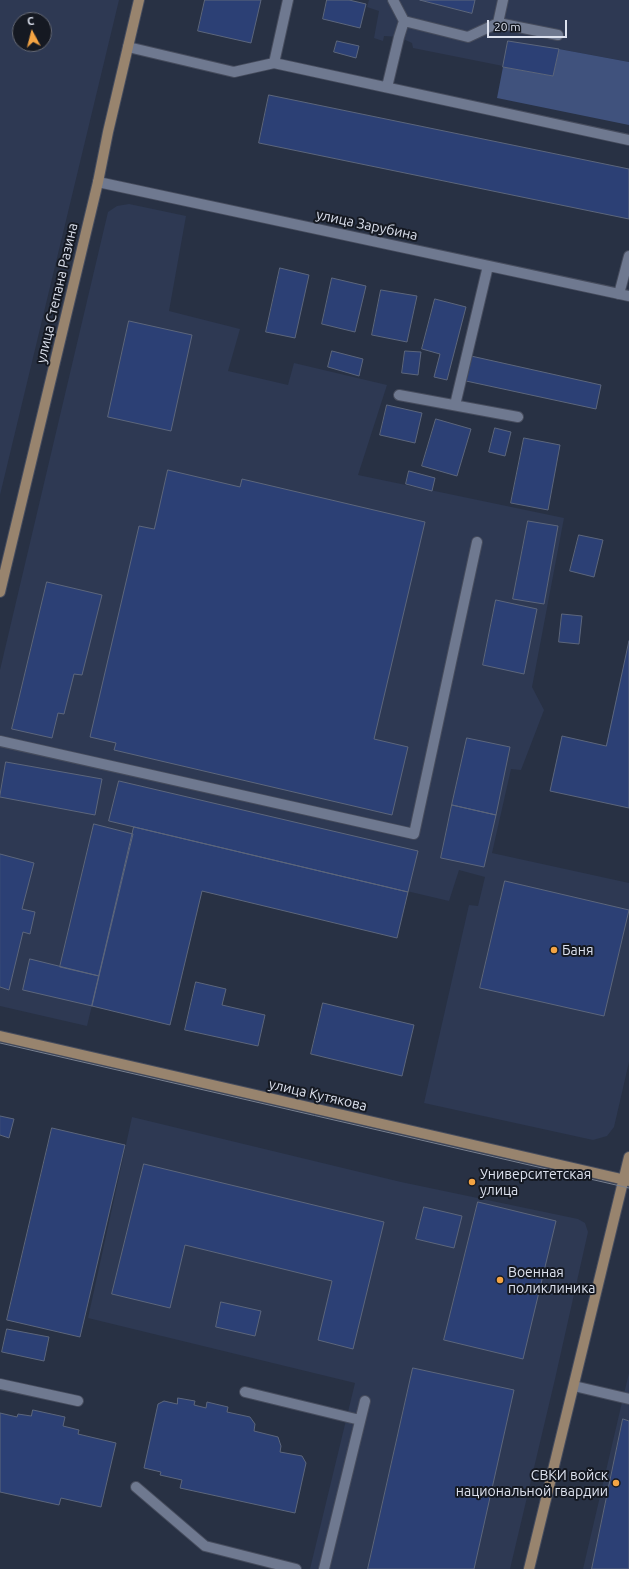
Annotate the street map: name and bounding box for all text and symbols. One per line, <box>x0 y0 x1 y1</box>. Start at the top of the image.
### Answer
north arrow <box>12 12 52 52</box>
scale bar <box>489 12 569 38</box>
text: С <box>26 15 35 27</box>
text: 20 m <box>494 20 521 33</box>
street label: улица Зарубина <box>315 206 419 244</box>
street label: улица Степана Разина <box>33 221 81 365</box>
place label: Баня <box>562 942 594 958</box>
marker: Баня <box>549 945 559 955</box>
street label: улица Кутякова <box>267 1076 369 1114</box>
place label: Университетская улица <box>480 1166 591 1198</box>
marker: Университетская улица <box>467 1177 477 1187</box>
place label: Военная поликлиника <box>508 1264 596 1296</box>
marker: Военная поликлиника <box>495 1275 505 1285</box>
place label: СВКИ войск национальной гвардии <box>456 1467 608 1500</box>
marker: СВКИ войск национальной гвардии <box>611 1478 621 1488</box>

